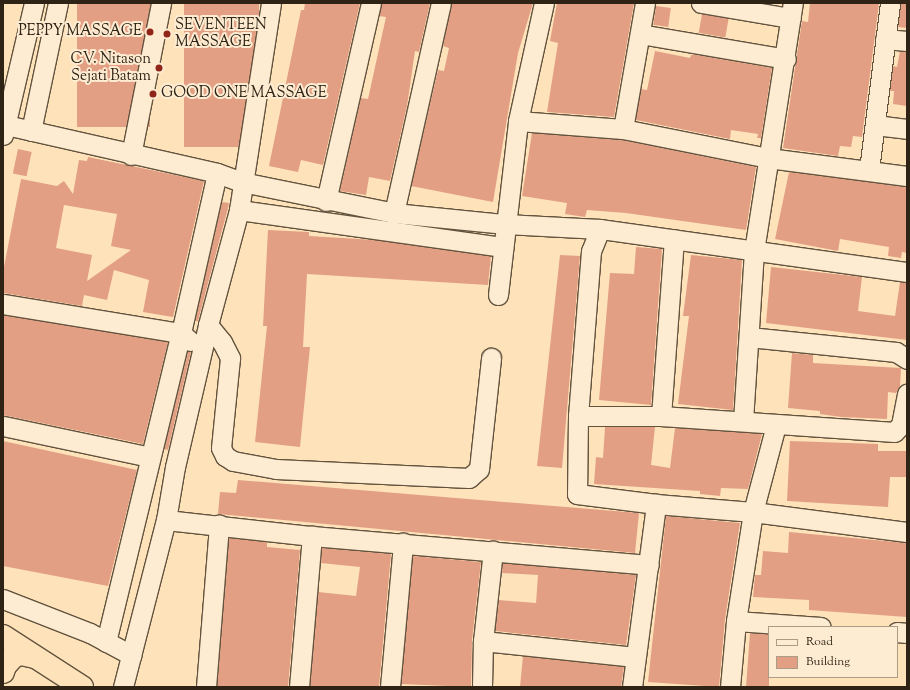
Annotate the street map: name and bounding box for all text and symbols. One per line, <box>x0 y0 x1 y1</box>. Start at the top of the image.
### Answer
place label: SEVENTEEN MASSAGE <box>175 16 267 51</box>
place label: PEPPY MASSAGE <box>18 23 142 41</box>
marker: PEPPY MASSAGE <box>145 27 155 37</box>
marker: SEVENTEEN MASSAGE <box>162 29 172 39</box>
place label: CV. Nitason Sejati Batam <box>71 50 151 85</box>
marker: CV. Nitason Sejati Batam <box>154 63 164 73</box>
place label: GOOD ONE MASSAGE <box>161 85 327 103</box>
marker: GOOD ONE MASSAGE <box>148 89 158 99</box>
legend <box>768 626 898 678</box>
text: Road <box>806 633 833 651</box>
text: Building <box>806 653 850 671</box>

